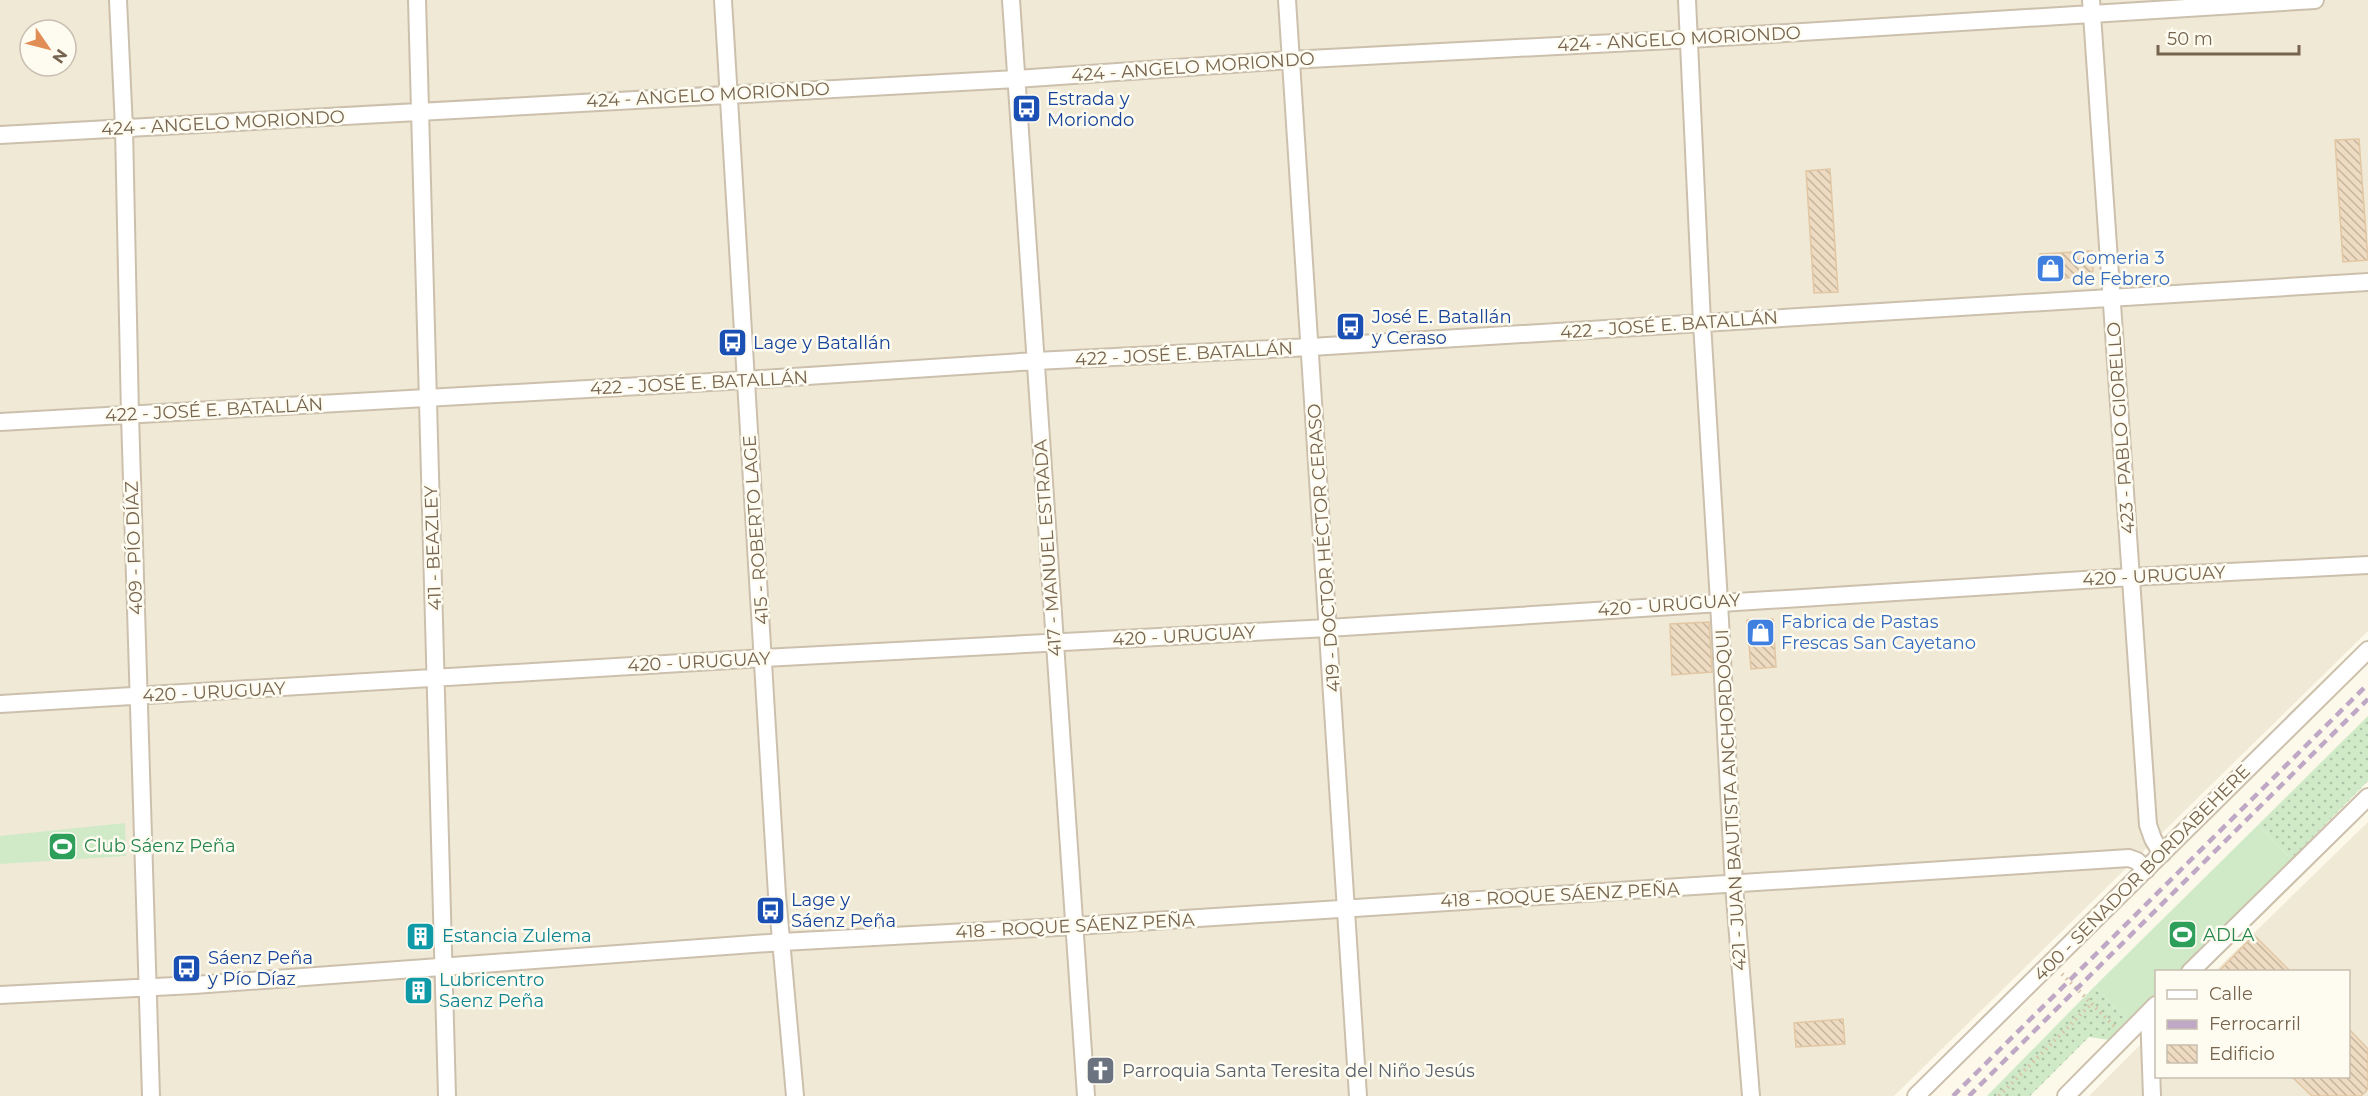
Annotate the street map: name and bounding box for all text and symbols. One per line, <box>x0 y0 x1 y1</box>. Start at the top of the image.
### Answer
north arrow <box>18 18 78 78</box>
scale bar <box>2158 18 2299 56</box>
street label: 424 - ANGELO MORIONDO <box>1557 22 1801 56</box>
text: 50 m <box>2167 28 2213 50</box>
text: N <box>48 46 71 67</box>
street label: 424 - ANGELO MORIONDO <box>1071 48 1315 86</box>
street label: 424 - ANGELO MORIONDO <box>586 78 830 112</box>
place label: Estrada y Moriondo <box>1047 88 1134 131</box>
bus stop icon: Estrada y Moriondo <box>1010 93 1042 125</box>
street label: 424 - ANGELO MORIONDO <box>101 106 345 140</box>
place label: Gomeria 3 de Febrero <box>2072 247 2170 290</box>
shop icon: Gomeria 3 de Febrero <box>2035 252 2067 284</box>
place label: José E. Batallán y Ceraso <box>1371 306 1512 349</box>
street label: 422 - JOSÉ E. BATALLÁN <box>1559 306 1779 344</box>
bus stop icon: José E. Batallán y Ceraso <box>1335 311 1367 343</box>
street label: 423 - PABLO GIORELLO <box>2103 321 2139 535</box>
bus stop icon: Lage y Batallán <box>716 327 748 359</box>
place label: Lage y Batallán <box>753 332 891 354</box>
street label: 422 - JOSÉ E. BATALLÁN <box>1074 337 1294 371</box>
street label: 422 - JOSÉ E. BATALLÁN <box>589 366 809 400</box>
street label: 422 - JOSÉ E. BATALLÁN <box>104 393 324 427</box>
street label: 419 - DOCTOR HÉCTOR CERASO <box>1303 403 1345 693</box>
street label: 415 - ROBERTO LAGE <box>738 434 774 626</box>
street label: 417 - MANUEL ESTRADA <box>1029 438 1067 657</box>
street label: 409 - PÍO DÍAZ <box>121 480 147 615</box>
street label: 411 - BEAZLEY <box>420 485 446 611</box>
street label: 420 - URUGUAY <box>2082 561 2227 591</box>
street label: 420 - URUGUAY <box>1597 589 1742 621</box>
place label: Fabrica de Pastas Frescas San Cayetano <box>1781 611 1976 654</box>
shop icon: Fabrica de Pastas Frescas San Cayetano <box>1744 616 1776 648</box>
street label: 420 - URUGUAY <box>1112 621 1257 651</box>
street label: 421 - JUAN BAUTISTA ANCHORDOQUI <box>1711 629 1751 971</box>
street label: 420 - URUGUAY <box>627 647 772 677</box>
street label: 420 - URUGUAY <box>142 677 287 707</box>
street label: 400 - SENADOR BORDABEHERE <box>2029 760 2255 986</box>
sports icon: Club Sáenz Peña <box>47 830 79 862</box>
place label: Club Sáenz Peña <box>84 835 236 857</box>
street label: 418 - ROQUE SÁENZ PEÑA <box>1440 878 1680 912</box>
place label: Lage y Sáenz Peña <box>791 889 896 932</box>
bus stop icon: Lage y Sáenz Peña <box>754 894 786 926</box>
street label: 418 - ROQUE SÁENZ PEÑA <box>955 909 1195 943</box>
sports icon: ADLA <box>2166 919 2198 951</box>
building icon: Estancia Zulema <box>405 920 437 952</box>
place label: ADLA <box>2203 924 2254 946</box>
place label: Estancia Zulema <box>442 925 592 947</box>
place label: Sáenz Peña y Pío Díaz <box>207 947 313 990</box>
bus stop icon: Sáenz Peña y Pío Díaz <box>171 952 203 984</box>
place label: Lubricentro Saenz Peña <box>439 969 544 1012</box>
legend <box>2155 970 2350 1078</box>
building icon: Lubricentro Saenz Peña <box>402 974 434 1006</box>
text: Calle <box>2209 983 2253 1005</box>
text: Ferrocarril <box>2209 1013 2301 1035</box>
text: Edificio <box>2209 1043 2275 1065</box>
church icon: Parroquia Santa Teresita del Niño Jesús <box>1085 1055 1117 1087</box>
place label: Parroquia Santa Teresita del Niño Jesús <box>1122 1060 1475 1082</box>

